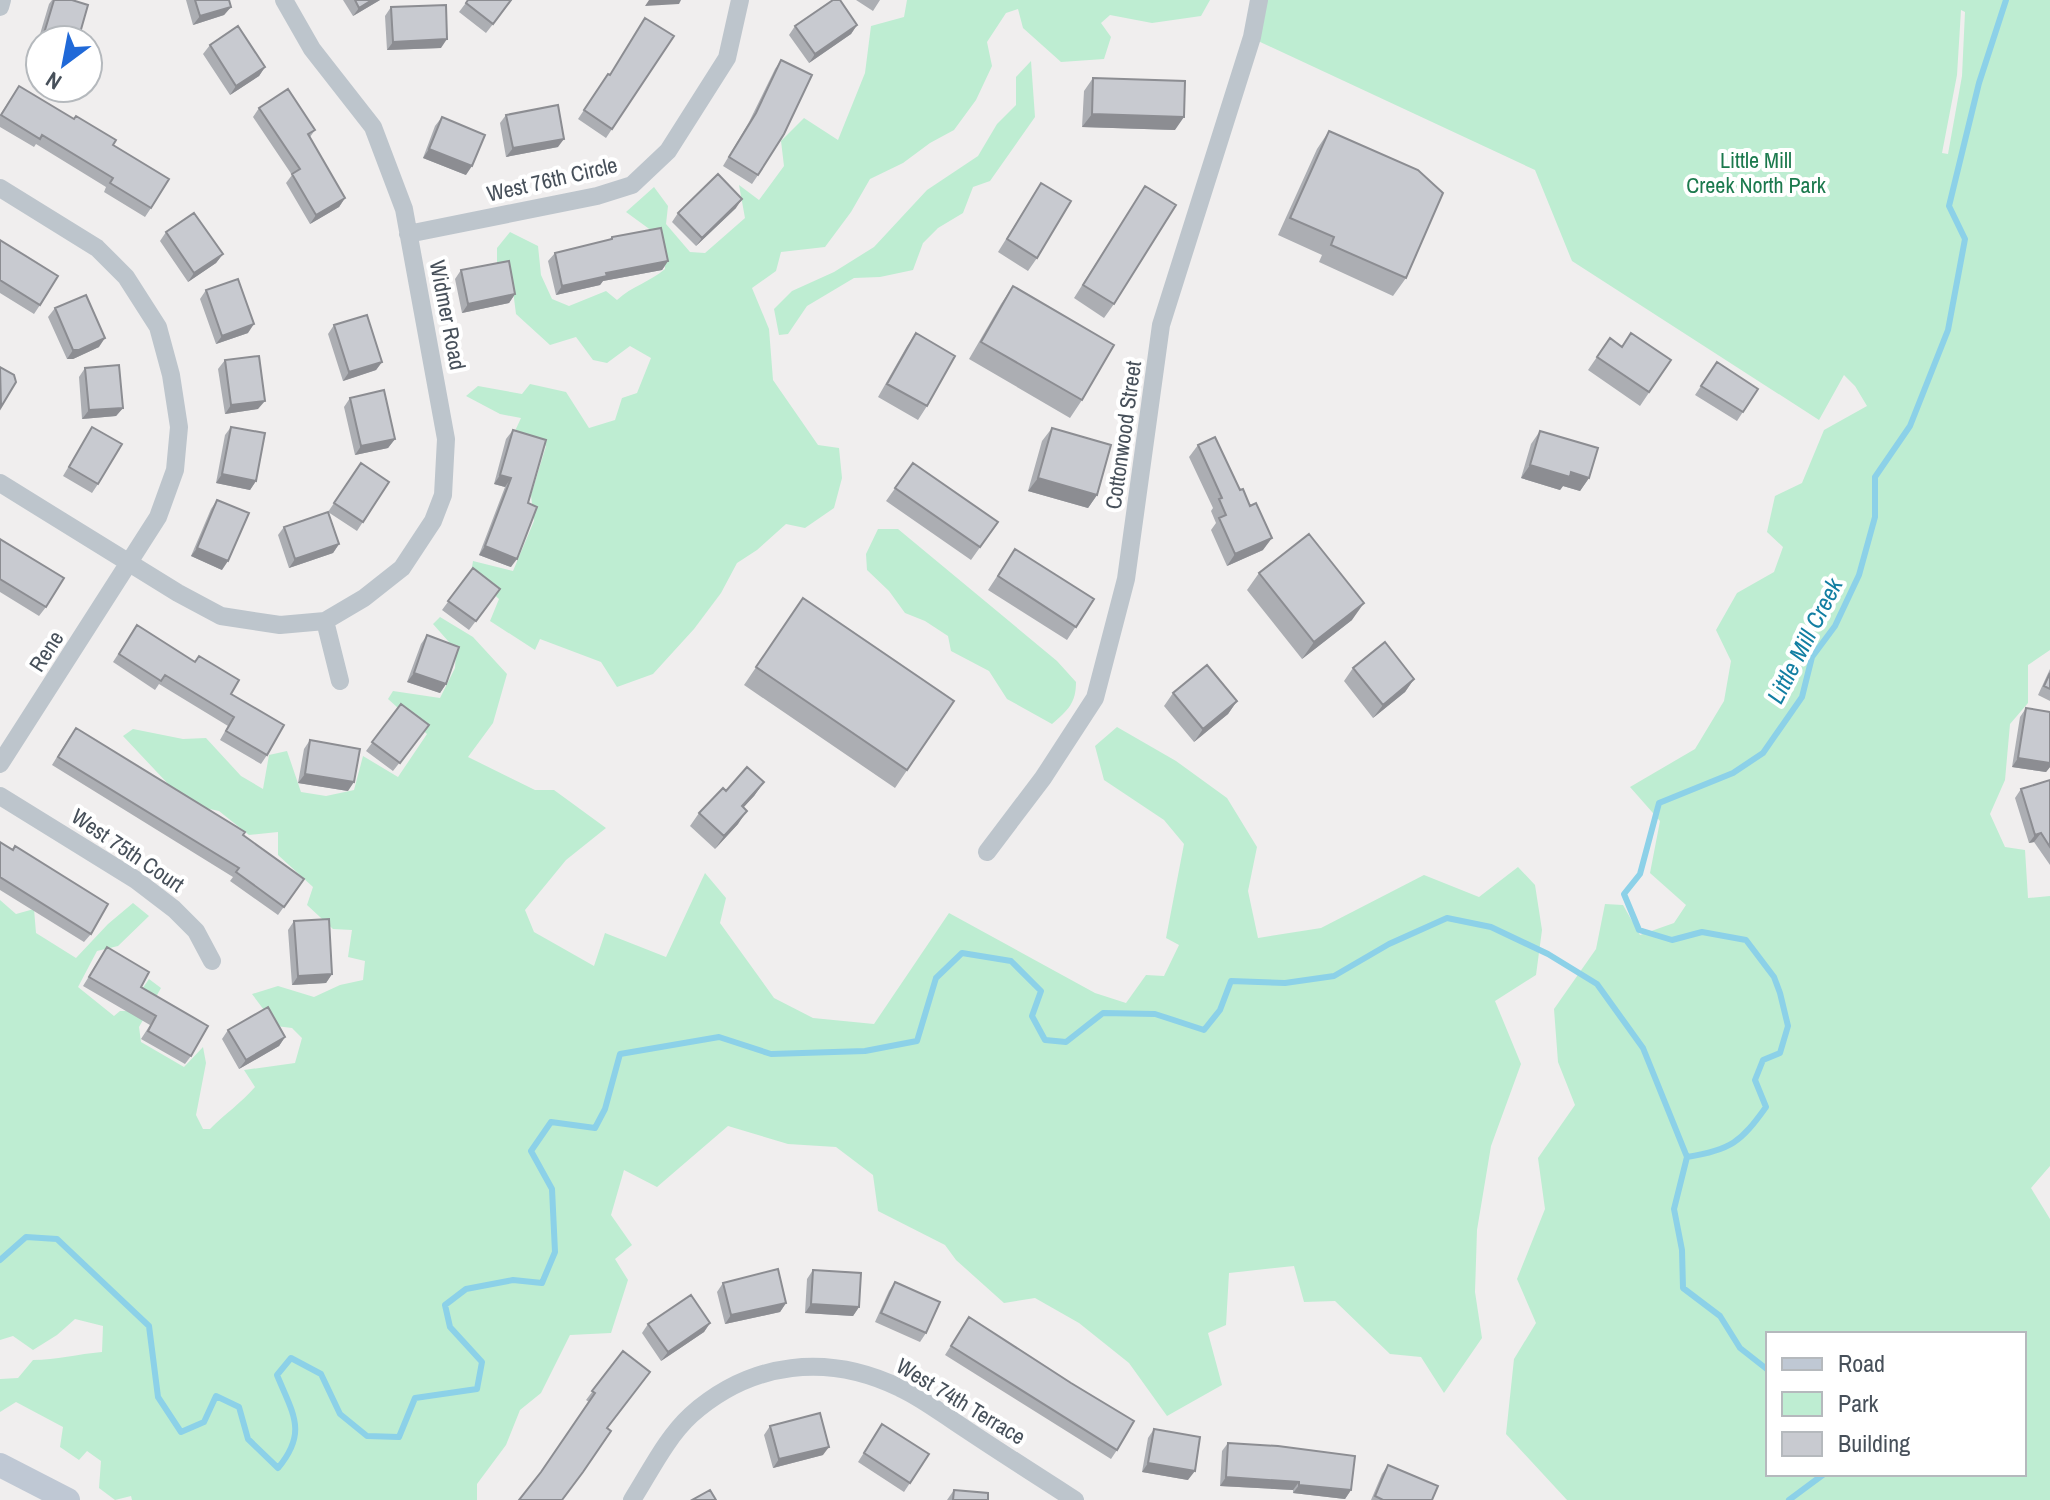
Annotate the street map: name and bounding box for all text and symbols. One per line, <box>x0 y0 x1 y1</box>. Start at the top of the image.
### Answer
north arrow <box>24 24 104 104</box>
text: N <box>40 65 67 97</box>
park label: Little Mill Creek North Park <box>1686 145 1827 200</box>
street label: West 76th Circle <box>484 149 620 209</box>
street label: Widmer Road <box>423 258 473 372</box>
street label: Cottonwood Street <box>1098 359 1148 511</box>
water label: Little Mill Creek <box>1759 571 1850 709</box>
street label: Rene <box>22 625 70 677</box>
street label: West 75th Court <box>66 801 190 899</box>
legend <box>1766 1332 2026 1476</box>
text: Road <box>1838 1347 1885 1379</box>
street label: West 74th Terrace <box>891 1351 1031 1451</box>
text: Park <box>1838 1387 1879 1419</box>
text: Building <box>1838 1427 1910 1459</box>

